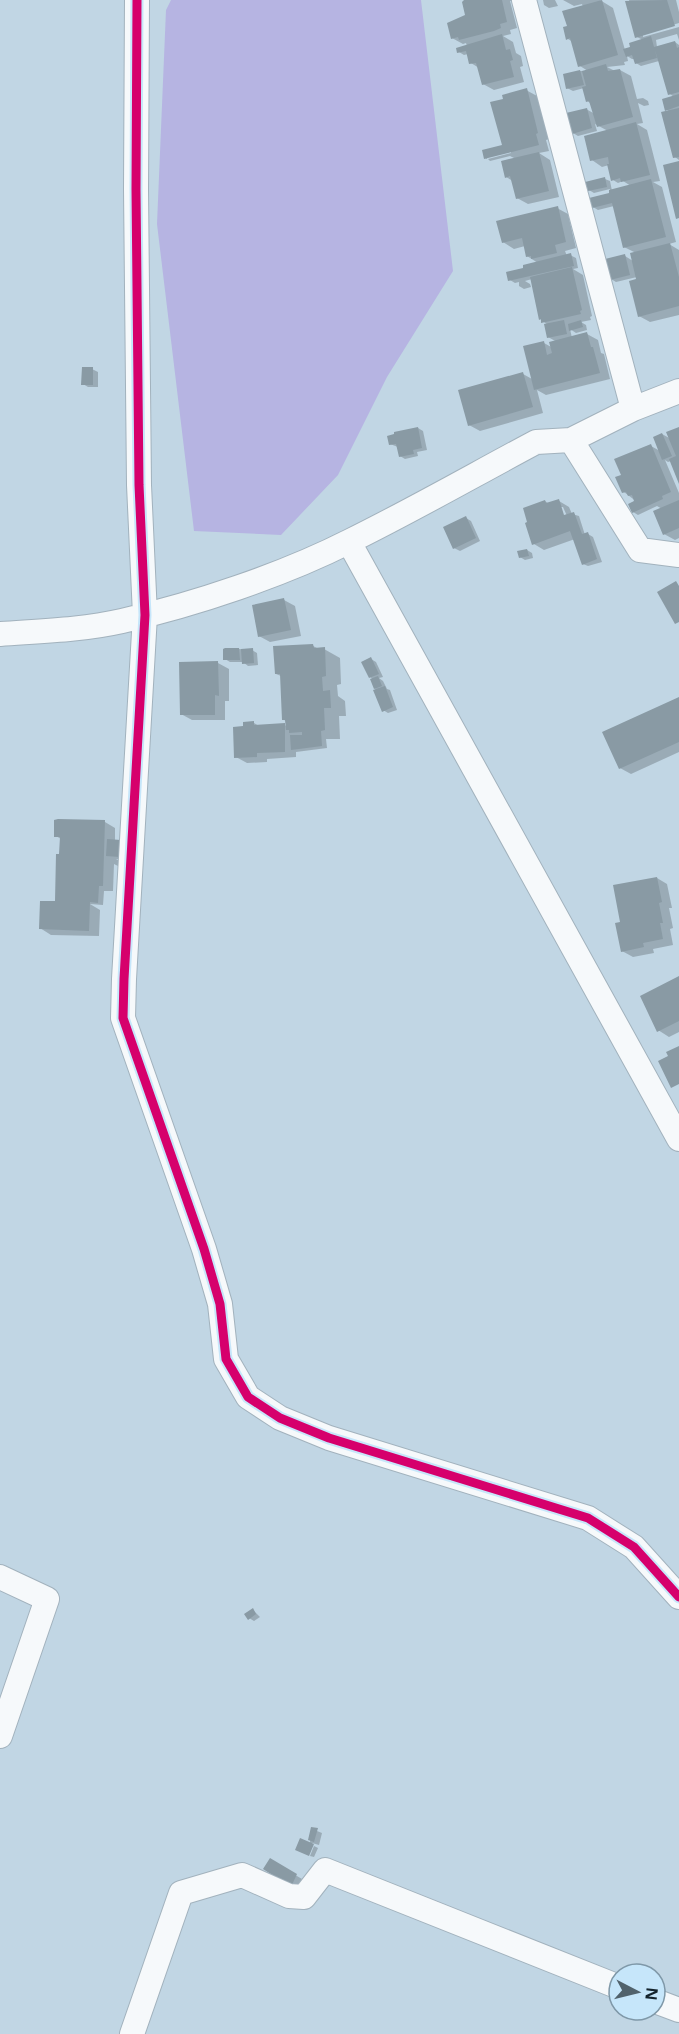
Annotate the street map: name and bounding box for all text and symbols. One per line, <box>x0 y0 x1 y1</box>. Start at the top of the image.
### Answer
north arrow <box>607 1962 667 2022</box>
text: N <box>640 1986 664 2002</box>

